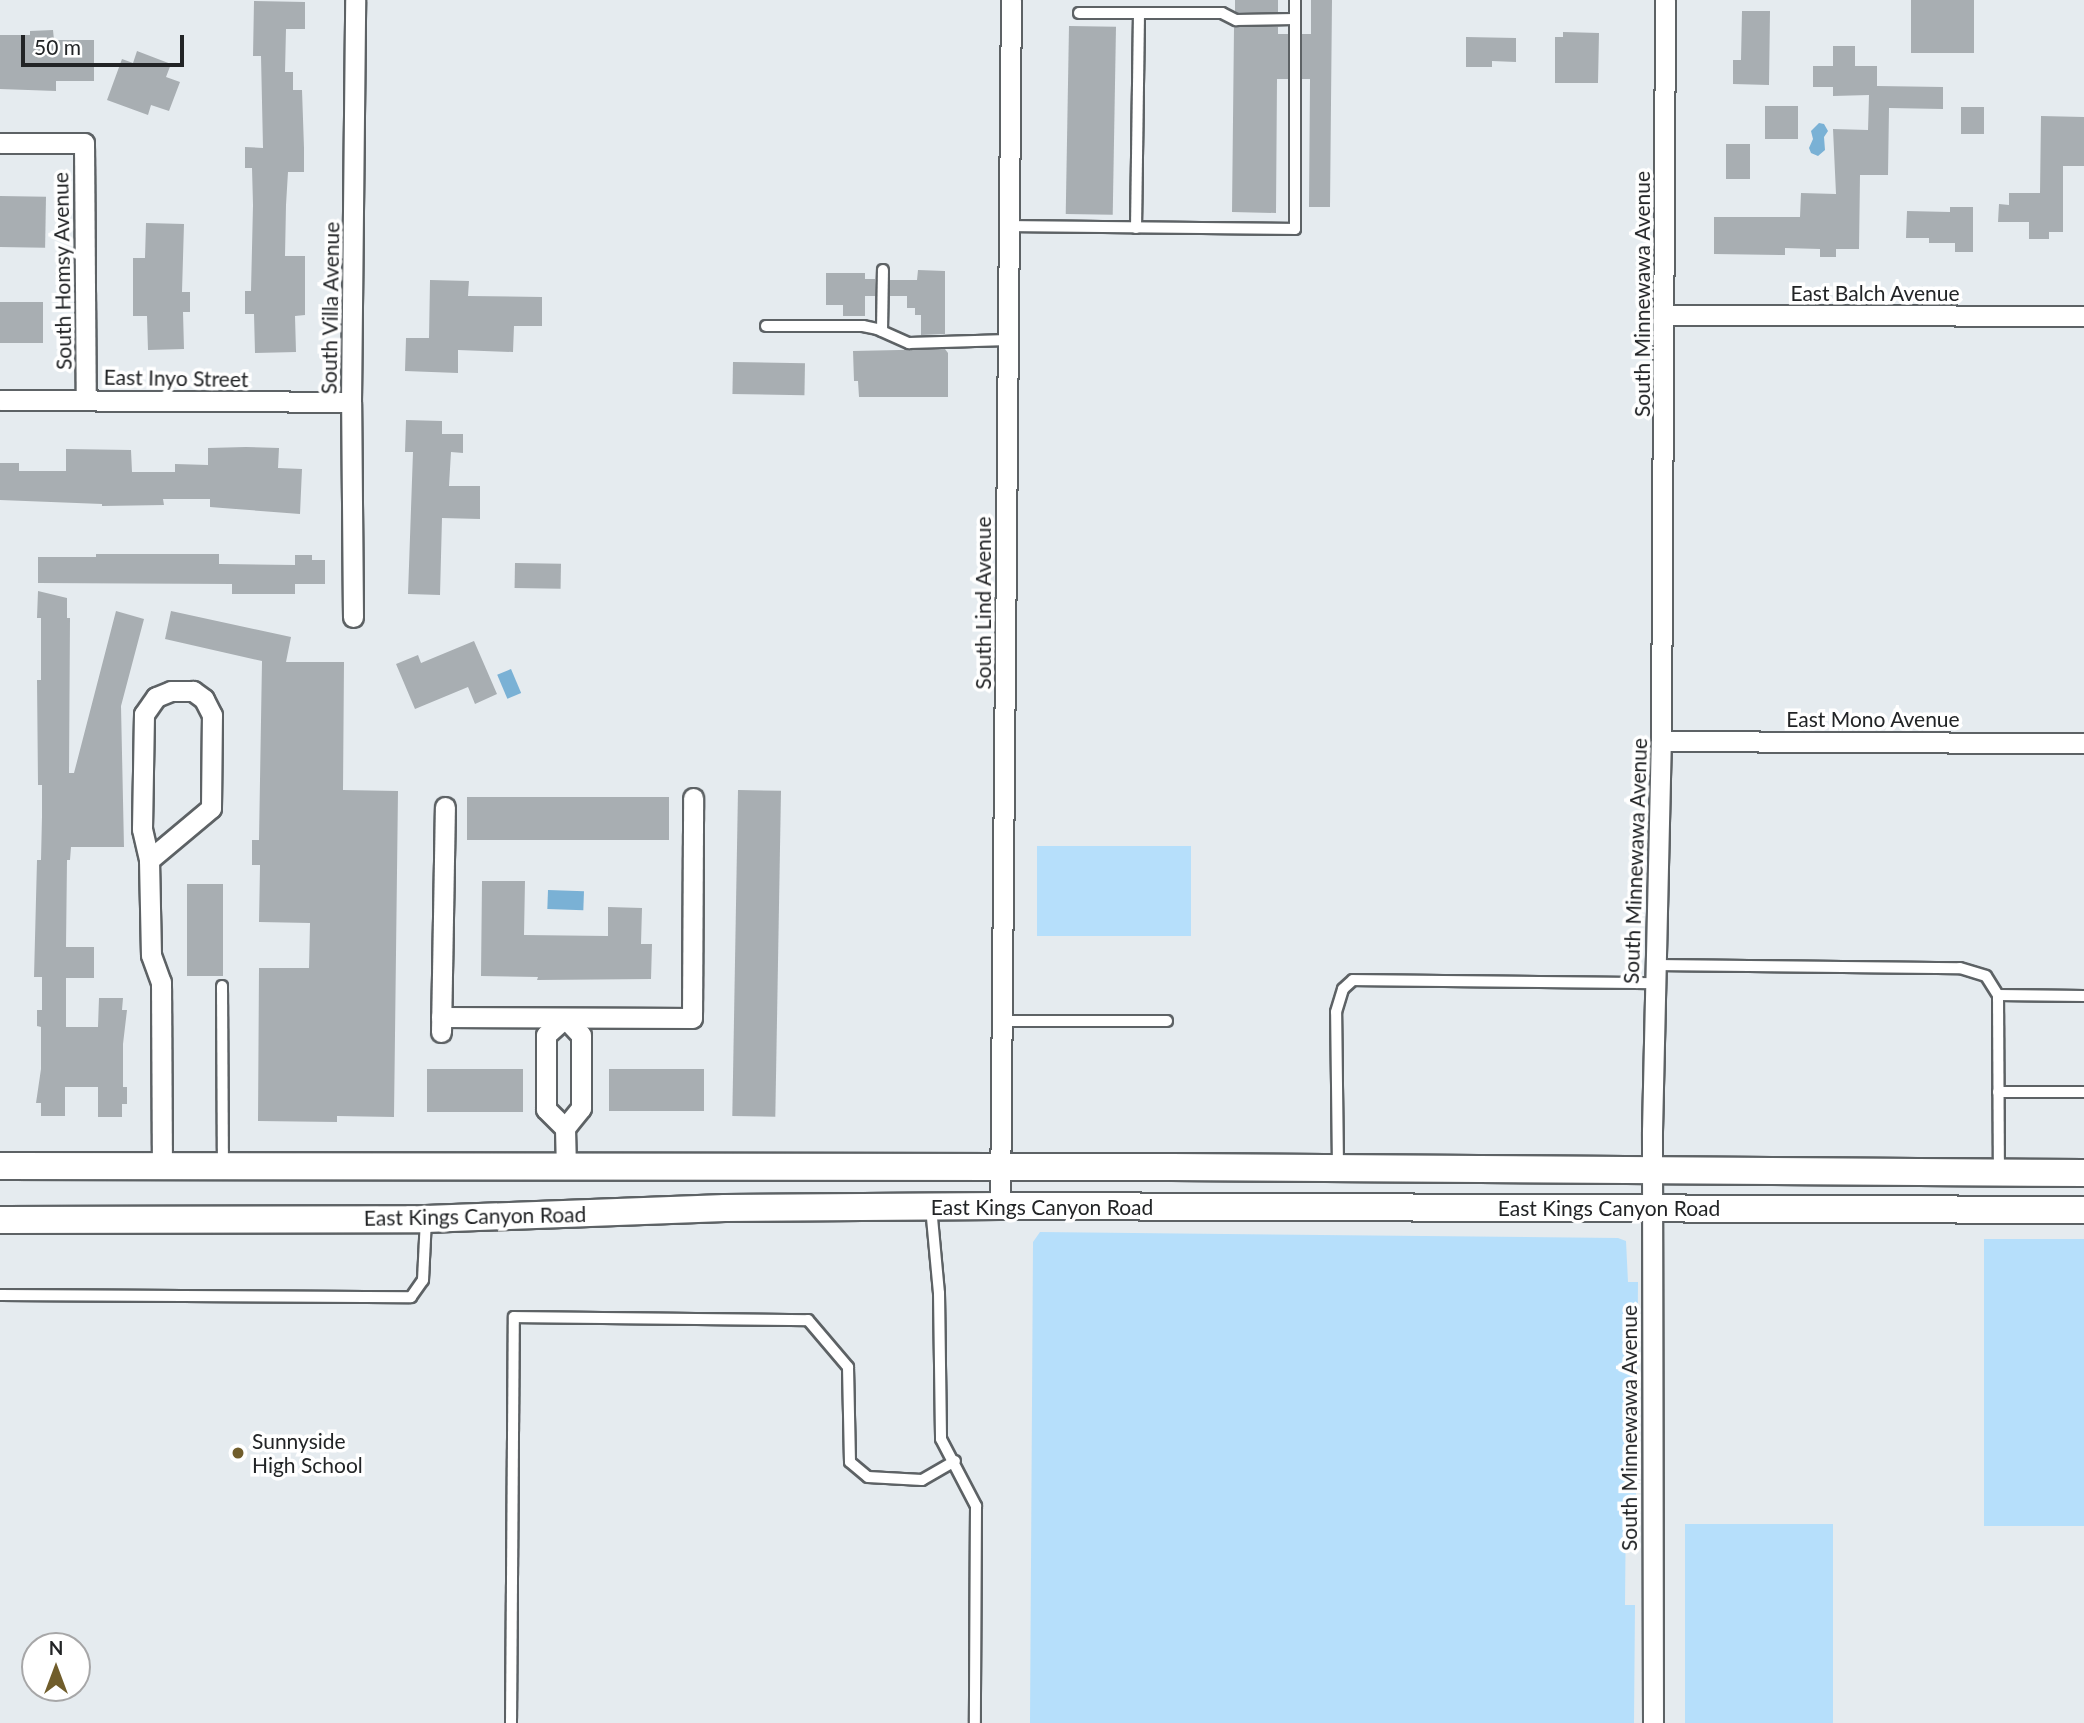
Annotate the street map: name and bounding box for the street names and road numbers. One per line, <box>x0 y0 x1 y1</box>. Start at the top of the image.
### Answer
street label: South Homsy Avenue <box>48 171 76 371</box>
street label: South Minnewawa Avenue <box>1629 171 1655 417</box>
street label: South Villa Avenue <box>316 221 344 395</box>
street label: East Balch Avenue <box>1790 280 1960 306</box>
street label: East Inyo Street <box>103 364 249 392</box>
street label: South Lind Avenue <box>970 516 996 690</box>
street label: East Mono Avenue <box>1786 706 1960 732</box>
street label: South Minnewawa Avenue <box>1618 737 1652 985</box>
street label: East Kings Canyon Road <box>931 1194 1153 1220</box>
street label: East Kings Canyon Road <box>1498 1195 1720 1221</box>
street label: East Kings Canyon Road <box>364 1201 586 1231</box>
street label: South Minnewawa Avenue <box>1616 1305 1642 1551</box>

